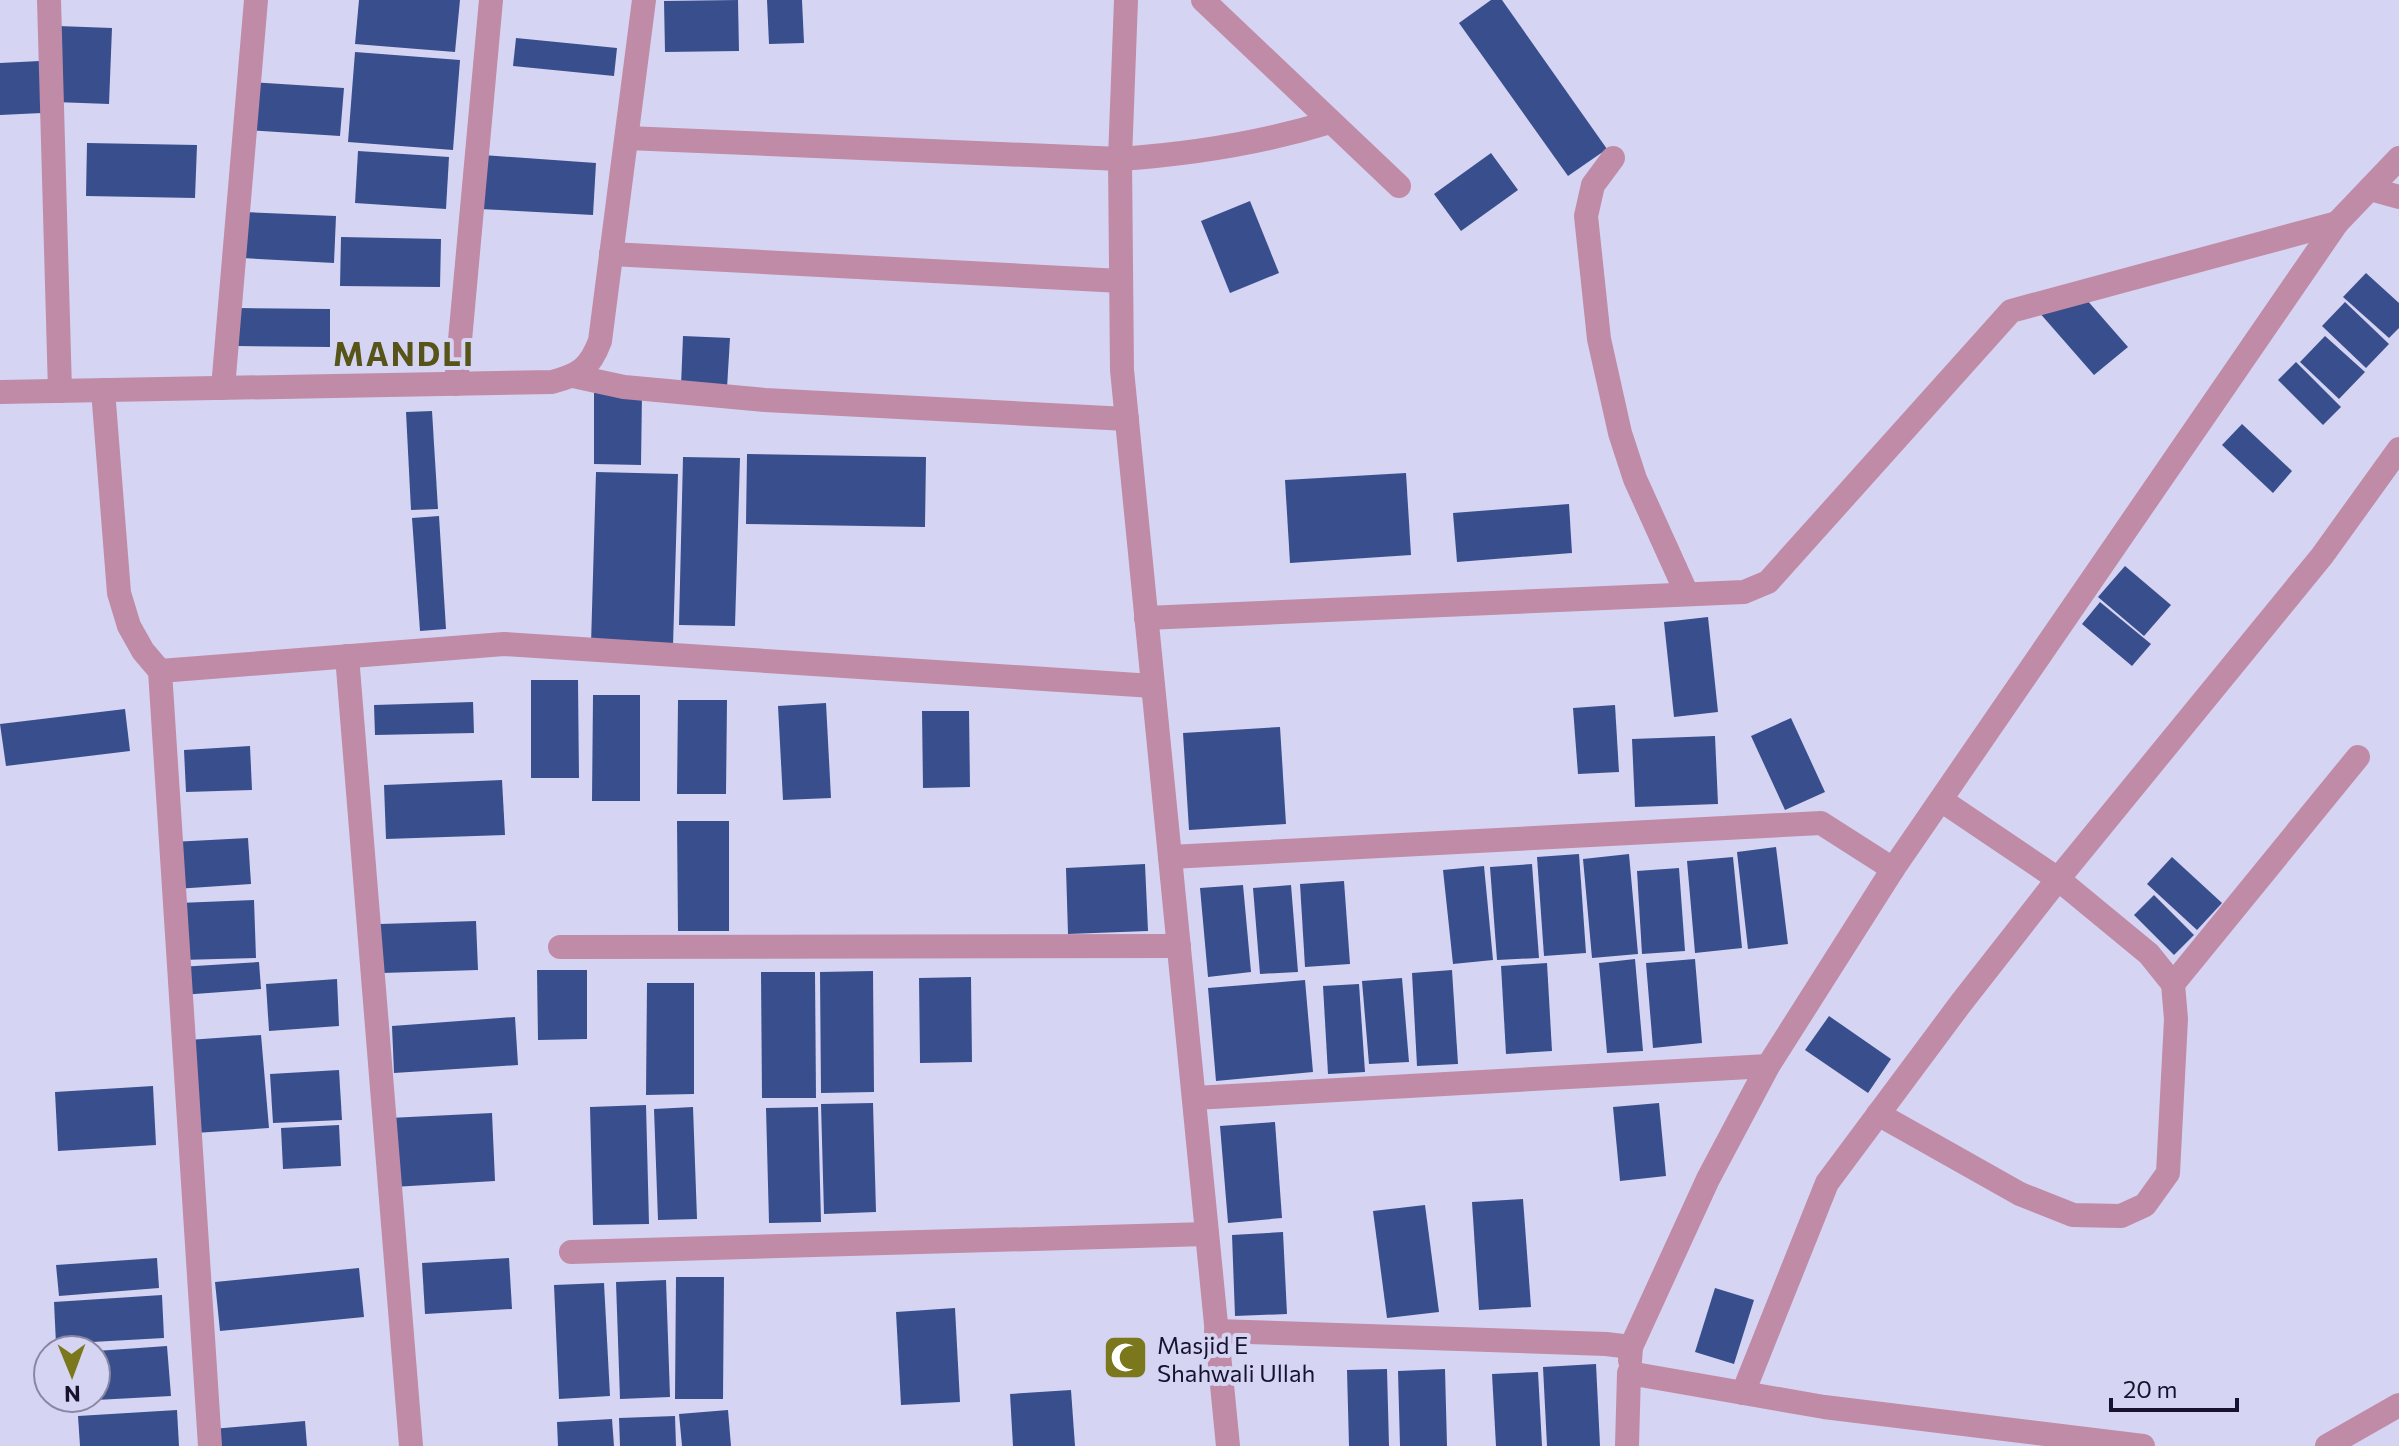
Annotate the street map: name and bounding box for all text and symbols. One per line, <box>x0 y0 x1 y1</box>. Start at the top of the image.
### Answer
district label: MANDLI <box>333 333 475 373</box>
place label: Masjid E Shahwali Ullah <box>1157 1330 1315 1387</box>
north arrow <box>32 1334 112 1414</box>
mosque icon: Masjid E Shahwali Ullah <box>1102 1334 1150 1382</box>
scale bar <box>2111 1362 2237 1412</box>
text: 20 m <box>2123 1374 2177 1403</box>
text: N <box>64 1381 81 1408</box>

